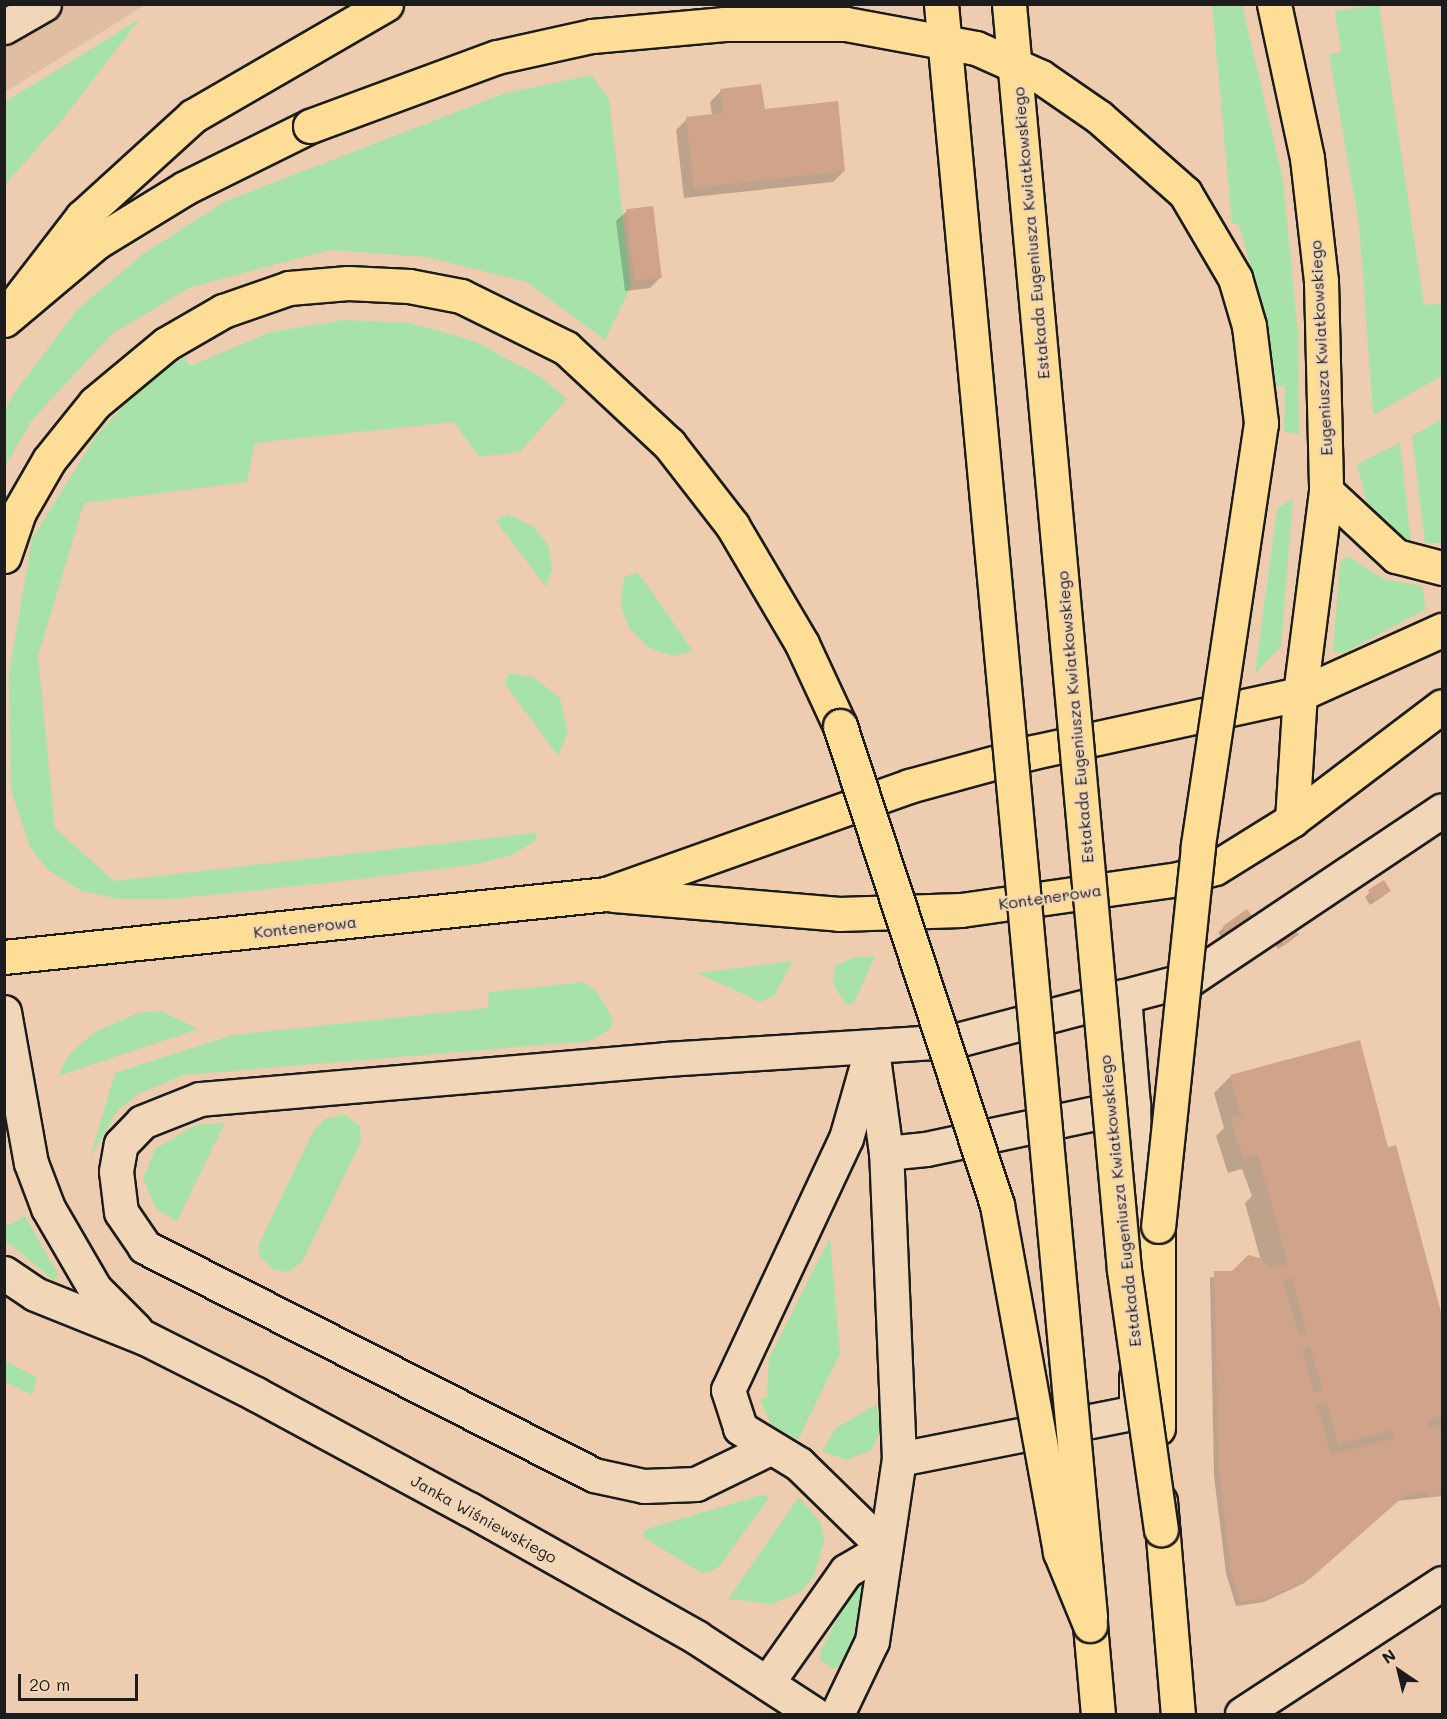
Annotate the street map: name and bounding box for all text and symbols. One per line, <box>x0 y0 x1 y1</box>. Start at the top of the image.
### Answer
street label: Estakada Eugeniusza Kwiatkowskiego <box>1009 86 1053 380</box>
street label: Eugeniusza Kwiatkowskiego <box>1306 240 1336 456</box>
street label: Estakada Eugeniusza Kwiatkowskiego <box>1053 570 1097 864</box>
street label: Kontenerowa <box>997 880 1103 914</box>
street label: Kontenerowa <box>252 912 358 942</box>
street label: Estakada Eugeniusza Kwiatkowskiego <box>1095 1054 1145 1348</box>
street label: Janka Wiśniewskiego <box>408 1471 560 1567</box>
north arrow <box>1369 1641 1429 1701</box>
text: N <box>1377 1644 1399 1668</box>
scale bar <box>21 1662 141 1700</box>
text: 20 m <box>29 1672 70 1696</box>

